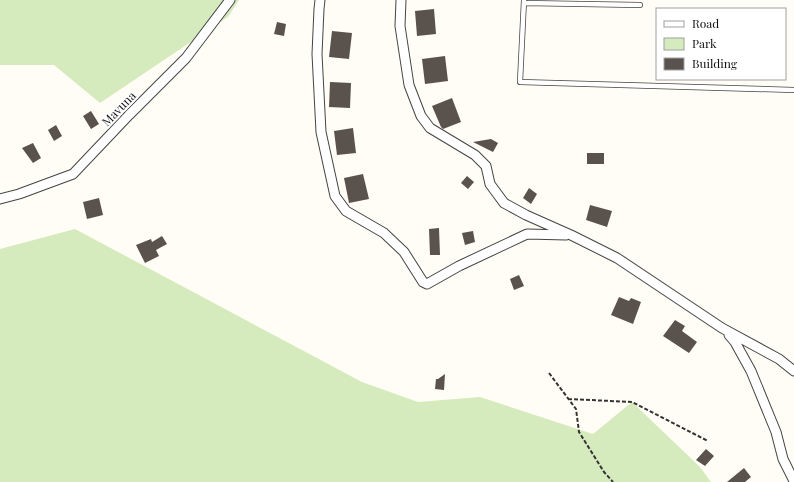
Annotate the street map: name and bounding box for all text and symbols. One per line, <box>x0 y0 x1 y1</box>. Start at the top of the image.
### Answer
legend <box>656 8 786 80</box>
text: Road <box>692 15 719 31</box>
text: Park <box>692 35 717 51</box>
text: Building <box>692 55 738 71</box>
street label: Mavuna <box>98 88 139 129</box>

